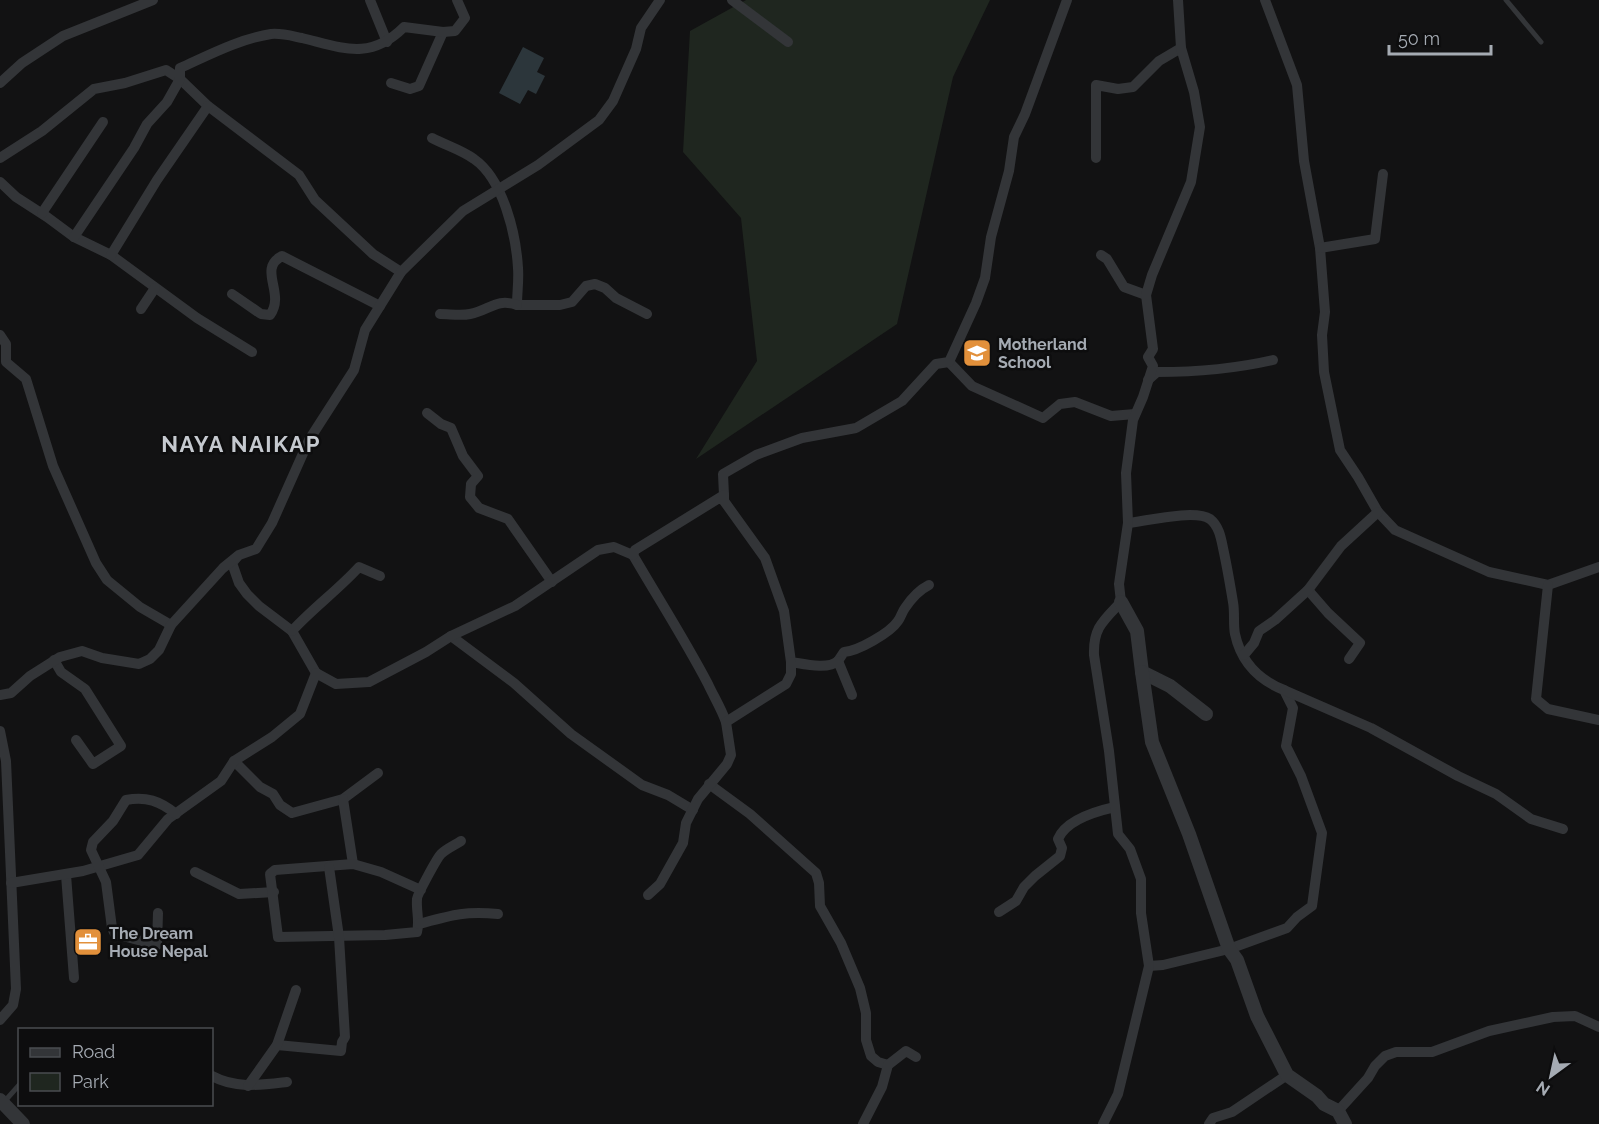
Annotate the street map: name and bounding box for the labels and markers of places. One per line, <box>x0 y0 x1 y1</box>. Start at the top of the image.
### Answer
place label: Motherland School <box>998 335 1087 372</box>
school or university icon: Motherland School <box>961 337 993 369</box>
place label: The Dream House Nepal <box>109 924 209 961</box>
office icon: The Dream House Nepal <box>72 926 104 958</box>

